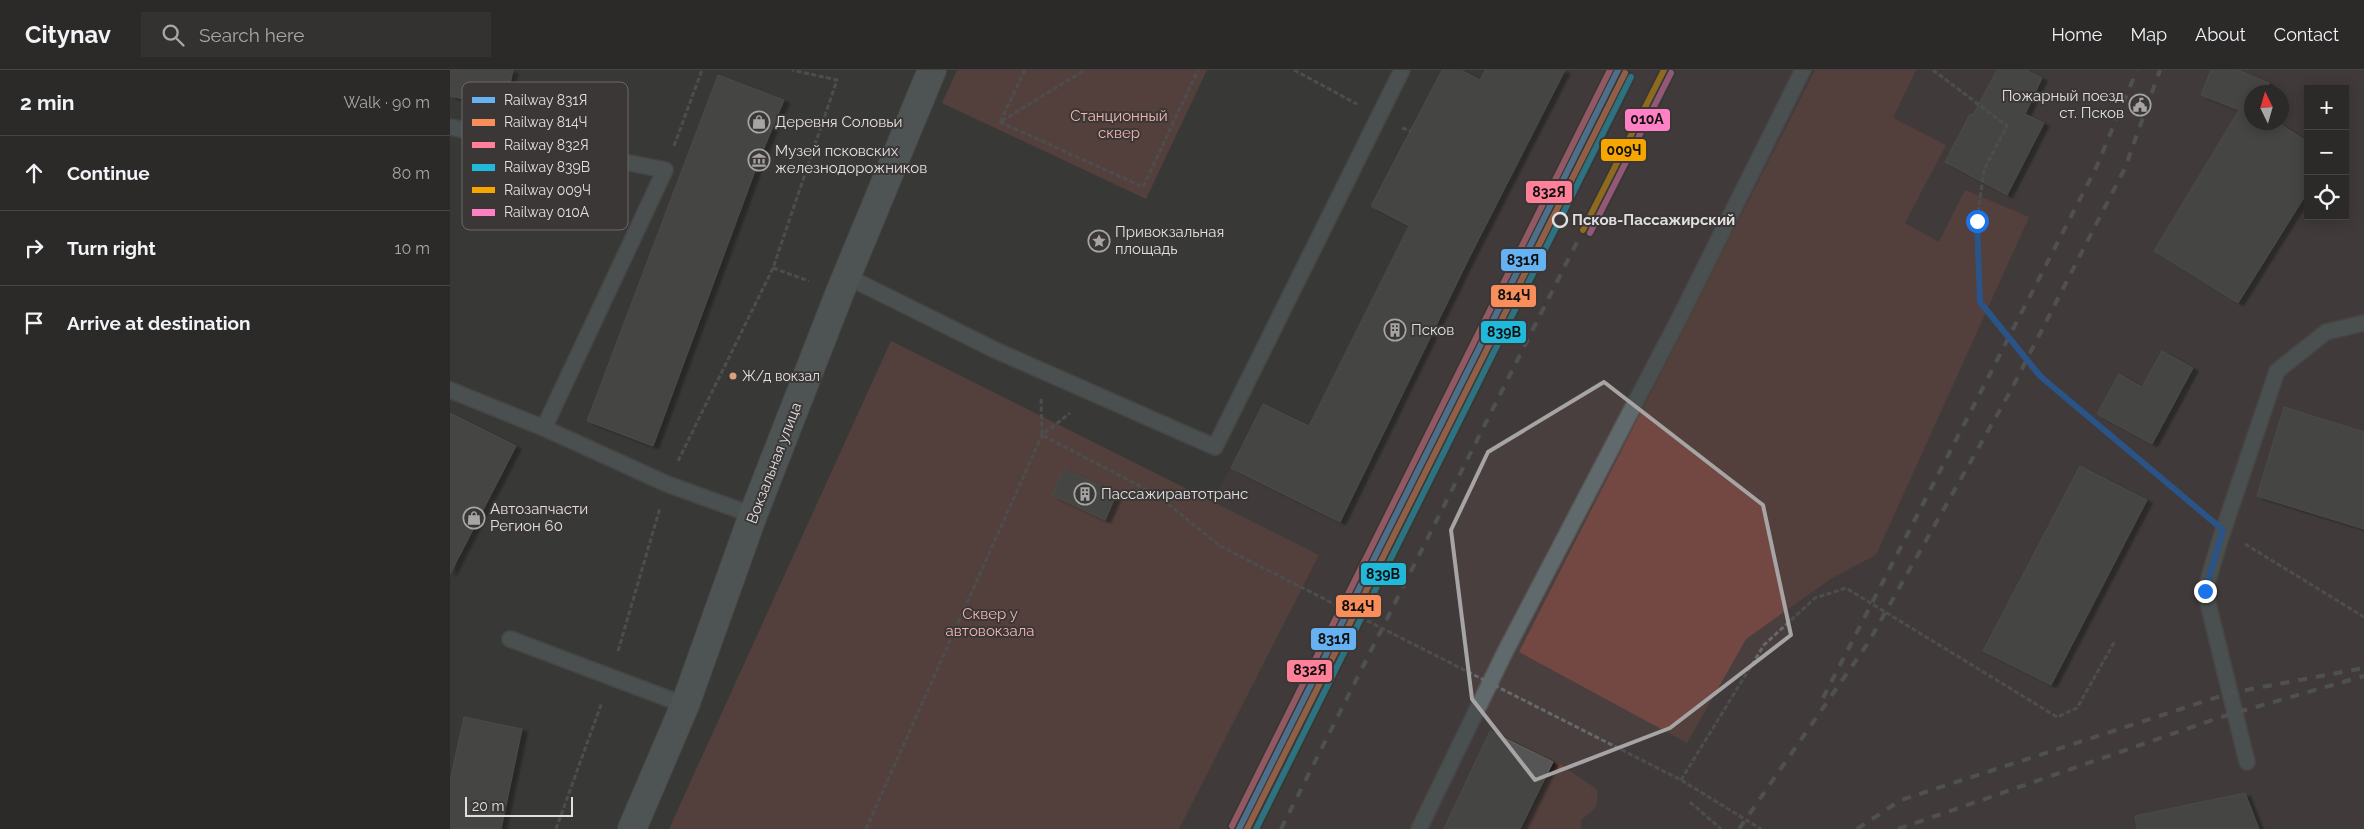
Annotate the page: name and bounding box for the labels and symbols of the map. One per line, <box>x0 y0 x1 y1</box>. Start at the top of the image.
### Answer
legend <box>462 82 628 230</box>
north arrow <box>2244 85 2289 130</box>
place label: Пожарный поезд ст. Псков <box>2002 87 2124 122</box>
text: Railway 831Я <box>504 92 587 108</box>
public building icon: Пожарный поезд ст. Псков <box>2128 93 2152 117</box>
park label: Станционный сквер <box>1070 107 1168 142</box>
line badge: 010А <box>1624 108 1671 132</box>
shop icon: Деревня Соловьи <box>747 110 771 134</box>
text: 010А <box>1630 111 1664 127</box>
place label: Деревня Соловьи <box>775 113 902 131</box>
text: Railway 814Ч <box>504 114 588 130</box>
text: Railway 832Я <box>504 137 589 153</box>
line badge: 009Ч <box>1600 138 1647 162</box>
place label: Музей псковских железнодорожников <box>775 142 927 177</box>
text: 009Ч <box>1607 142 1641 158</box>
museum icon: Музей псковских железнодорожников <box>747 148 771 172</box>
text: Railway 839В <box>504 159 590 175</box>
line badge: 832Я <box>1525 180 1573 204</box>
text: Railway 009Ч <box>504 182 591 198</box>
text: 832Я <box>1532 184 1566 200</box>
text: Railway 010А <box>504 204 590 220</box>
route start <box>1966 210 1989 233</box>
place label: Псков-Пассажирский <box>1572 211 1735 229</box>
marker: Псков-Пассажирский <box>1552 212 1568 228</box>
place label: Привокзальная площадь <box>1115 223 1224 258</box>
place icon: Привокзальная площадь <box>1087 229 1111 253</box>
line badge: 831Я <box>1500 248 1547 272</box>
text: 831Я <box>1507 252 1539 268</box>
line badge: 814Ч <box>1490 284 1537 308</box>
text: 814Ч <box>1498 287 1530 303</box>
building icon: Псков <box>1383 318 1407 342</box>
line badge: 839В <box>1480 320 1527 344</box>
place label: Псков <box>1411 321 1454 339</box>
text: 839В <box>1487 324 1521 340</box>
place label: Ж/д вокзал <box>742 368 820 384</box>
marker: Ж/д вокзал <box>728 371 738 381</box>
street label: Вокзальная улица <box>743 400 805 526</box>
building icon: Пассажиравтотранс <box>1073 482 1097 506</box>
place label: Пассажиравтотранс <box>1101 485 1248 503</box>
place label: Автозапчасти Регион 60 <box>490 500 588 535</box>
shop icon: Автозапчасти Регион 60 <box>462 506 486 530</box>
line badge: 839В <box>1360 562 1407 586</box>
text: 839В <box>1366 566 1400 582</box>
route end <box>2194 580 2217 603</box>
line badge: 814Ч <box>1335 594 1382 618</box>
text: 814Ч <box>1342 598 1374 614</box>
park label: Сквер у автовокзала <box>946 605 1034 640</box>
line badge: 831Я <box>1310 627 1357 651</box>
text: 831Я <box>1318 631 1350 647</box>
line badge: 832Я <box>1286 659 1333 683</box>
text: 832Я <box>1293 662 1327 678</box>
scale bar <box>465 794 572 817</box>

